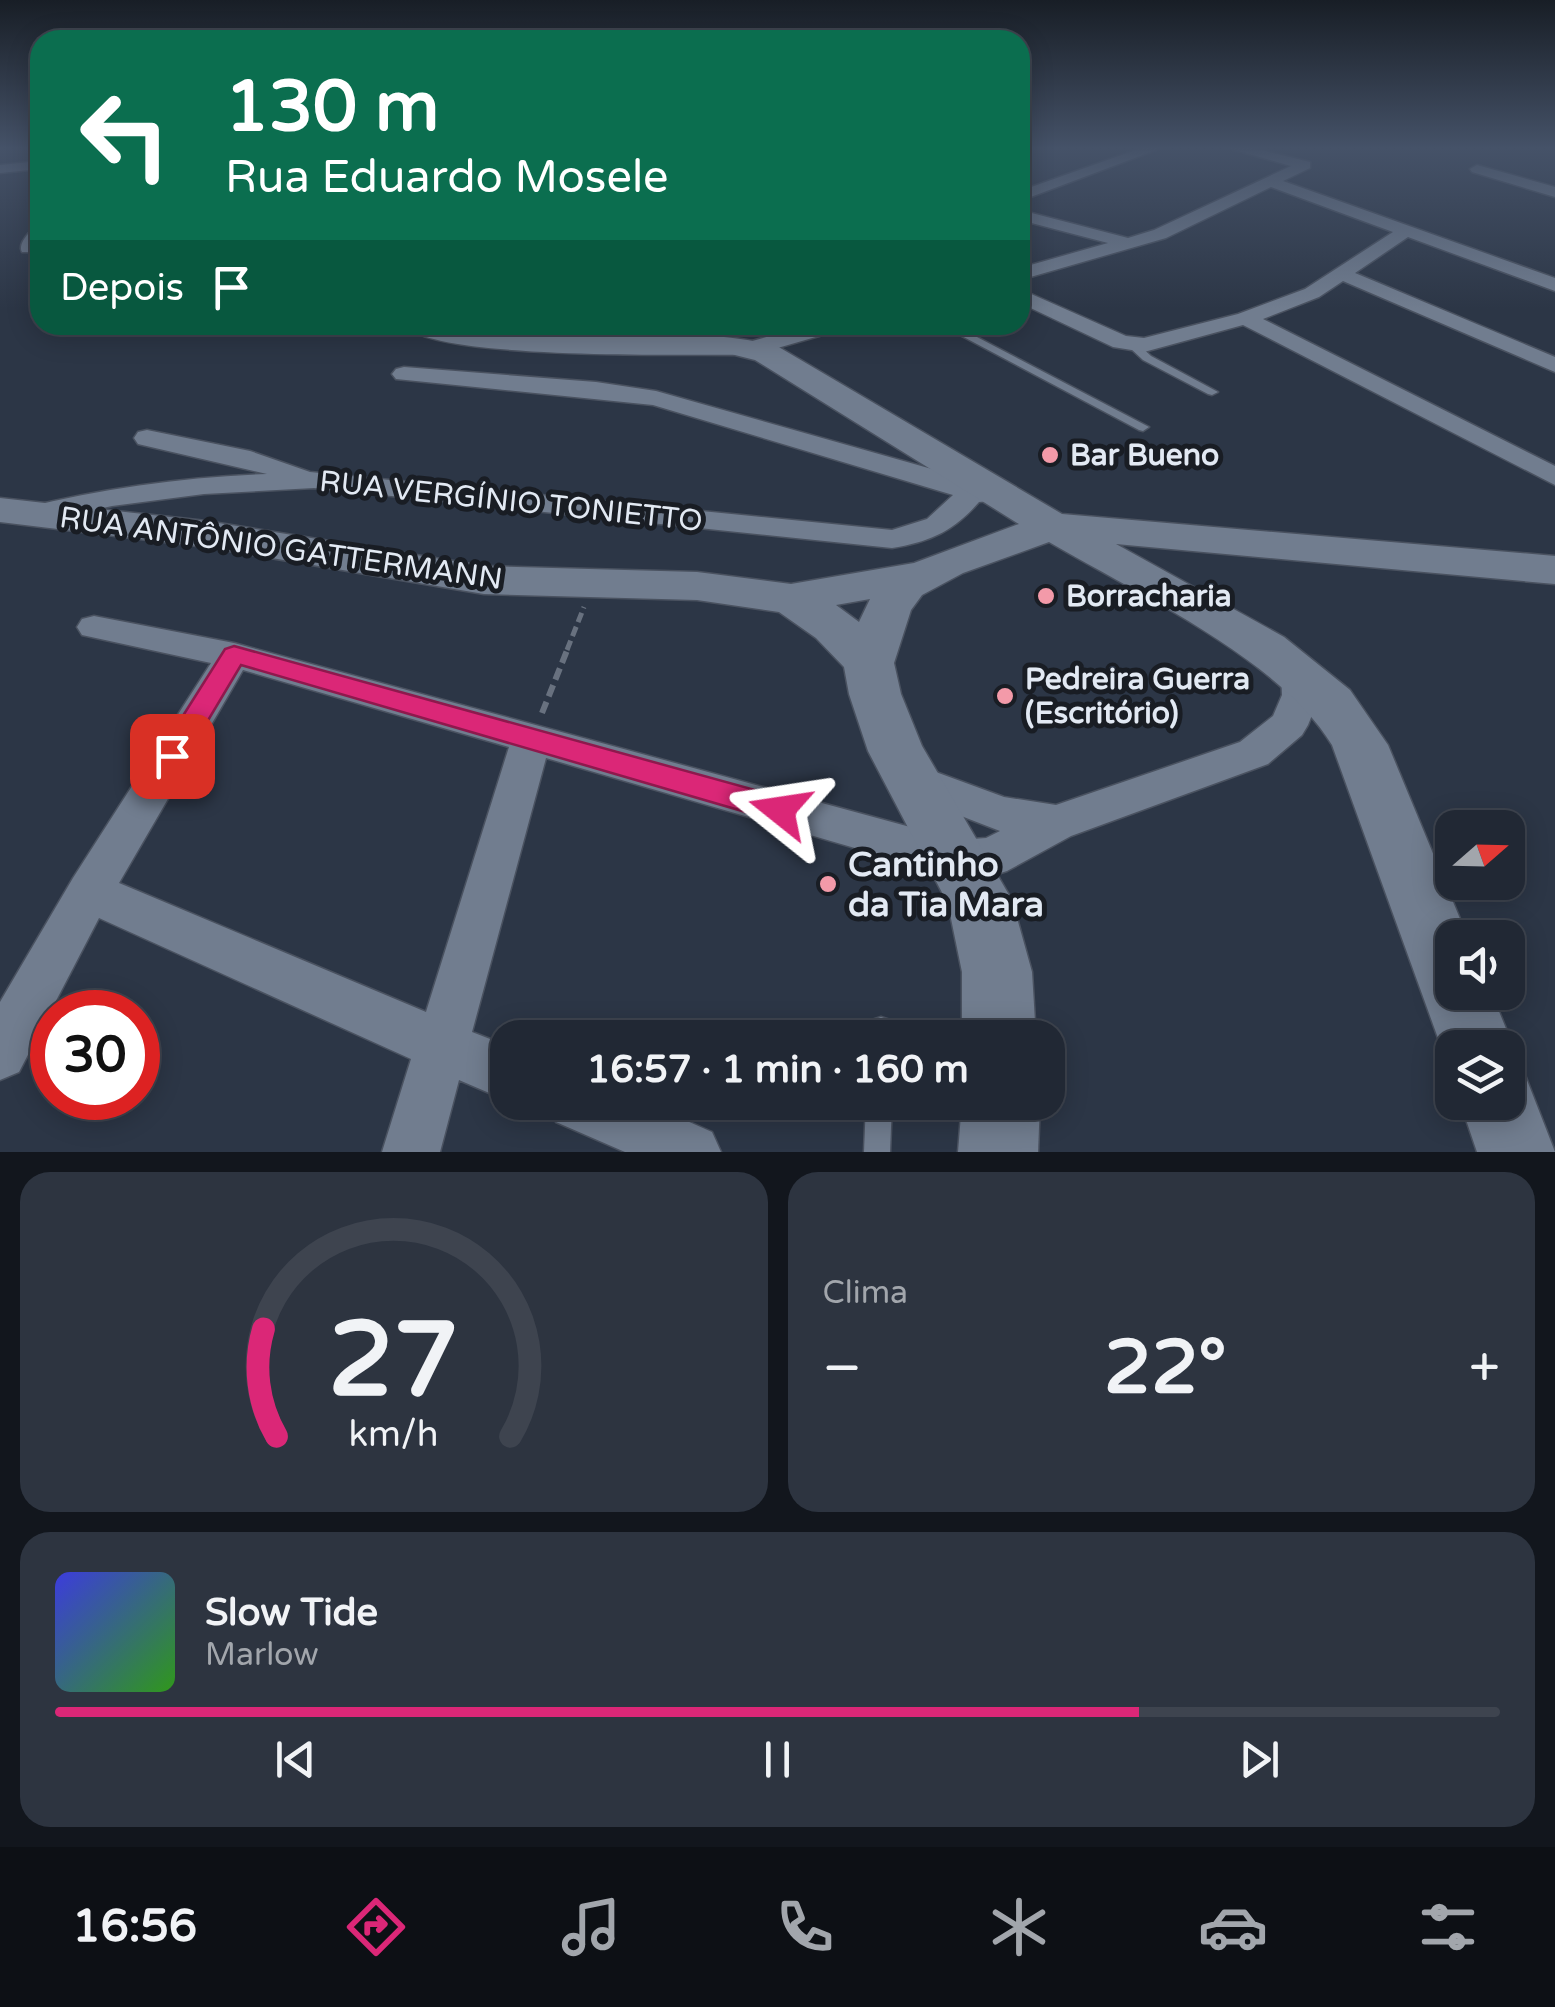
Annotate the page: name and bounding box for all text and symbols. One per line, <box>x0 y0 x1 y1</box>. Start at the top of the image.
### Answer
text: 130 m <box>225 66 439 150</box>
icon: left <box>60 70 190 200</box>
text: Rua Eduardo Mosele <box>225 151 669 205</box>
icon: arrive <box>204 260 259 315</box>
text: Depois <box>60 265 184 311</box>
place label: Bar Bueno <box>1070 437 1219 474</box>
marker: Bar Bueno <box>1039 444 1061 466</box>
street label: RUA VERGÍNIO TONIETTO <box>318 463 704 540</box>
street label: RUA ANTÔNIO GATTERMANN <box>57 499 505 598</box>
place label: Borracharia <box>1066 578 1232 615</box>
marker: Borracharia <box>1035 585 1057 607</box>
place label: Pedreira Guerra (Escritório) <box>1025 661 1250 732</box>
marker: Pedreira Guerra (Escritório) <box>994 685 1016 707</box>
pin <box>130 714 215 799</box>
icon: arrive <box>145 729 200 784</box>
position arrow <box>728 758 832 862</box>
north arrow <box>1435 810 1525 900</box>
map controls <box>1435 810 1525 1120</box>
place label: Cantinho da Tia Mara <box>848 844 1044 926</box>
marker: Cantinho da Tia Mara <box>817 873 839 895</box>
button: sound <box>1435 920 1525 1010</box>
speed limit sign: 30 <box>30 990 160 1120</box>
button: layers <box>1435 1030 1525 1120</box>
text: 16:57 · 1 min · 160 m <box>586 1047 969 1093</box>
text: Clima <box>823 1274 908 1312</box>
text: 27 <box>328 1299 459 1424</box>
text: 22° <box>1104 1323 1227 1413</box>
text: − <box>823 1336 862 1402</box>
text: + <box>1469 1336 1500 1402</box>
text: km/h <box>349 1413 439 1456</box>
text: Slow Tide <box>205 1590 378 1636</box>
text: Marlow <box>205 1636 319 1674</box>
icon: previous <box>268 1732 323 1787</box>
icon: pause <box>750 1732 805 1787</box>
icon: next <box>1232 1732 1287 1787</box>
icon: directions <box>341 1892 411 1962</box>
icon: music <box>556 1892 626 1962</box>
icon: phone <box>770 1892 840 1962</box>
icon: climate <box>984 1892 1054 1962</box>
icon: car <box>1198 1892 1268 1962</box>
icon: filters <box>1413 1892 1483 1962</box>
text: 16:56 <box>72 1900 197 1954</box>

